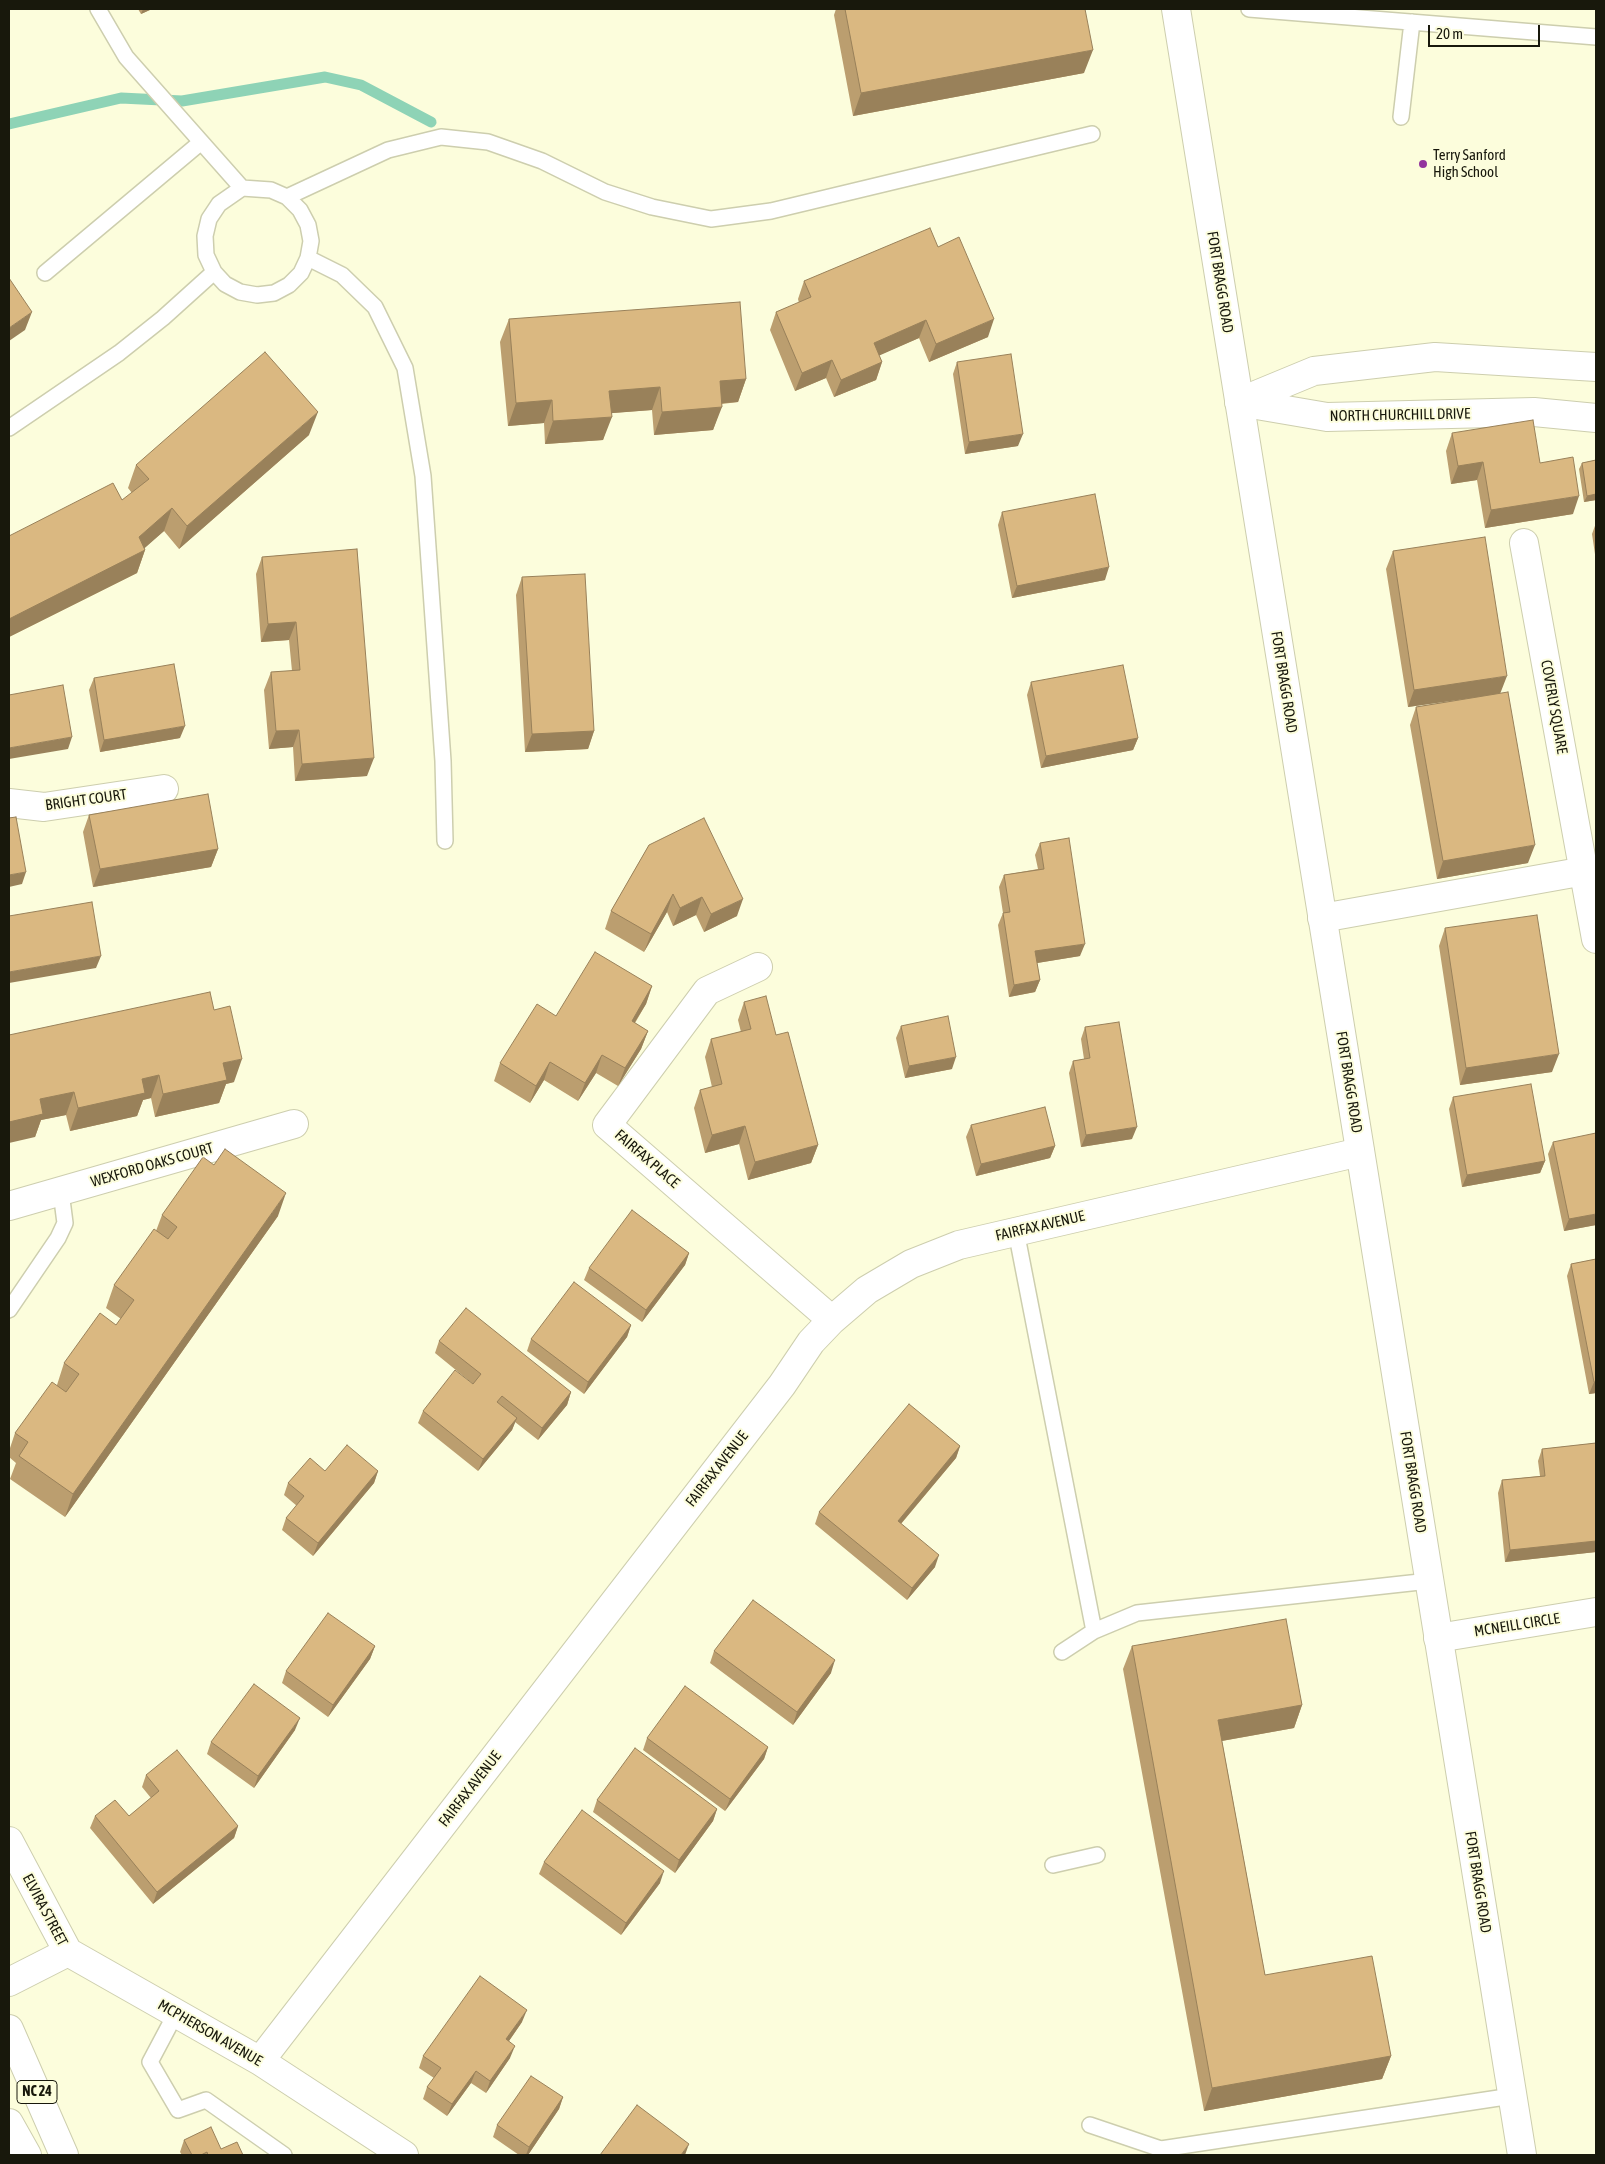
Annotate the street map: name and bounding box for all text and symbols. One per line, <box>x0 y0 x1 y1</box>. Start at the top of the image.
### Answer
scale bar <box>1430 15 1542 47</box>
text: 20 m <box>1436 25 1463 42</box>
place label: Terry Sanford High School <box>1433 146 1506 181</box>
marker: Terry Sanford High School <box>1417 158 1429 170</box>
street label: FORT BRAGG ROAD <box>1203 230 1237 334</box>
street label: NORTH CHURCHILL DRIVE <box>1330 405 1470 425</box>
street label: FORT BRAGG ROAD <box>1267 630 1301 734</box>
street label: COVERLY SQUARE <box>1537 659 1571 755</box>
street label: BRIGHT COURT <box>44 785 128 815</box>
street label: FORT BRAGG ROAD <box>1332 1030 1366 1134</box>
street label: FAIRFAX PLACE <box>611 1126 683 1192</box>
street label: WEXFORD OAKS COURT <box>89 1139 215 1191</box>
street label: FAIRFAX AVENUE <box>994 1207 1086 1245</box>
street label: FAIRFAX AVENUE <box>682 1428 752 1510</box>
street label: FORT BRAGG ROAD <box>1396 1430 1430 1534</box>
street label: MCNEILL CIRCLE <box>1473 1609 1561 1641</box>
street label: FAIRFAX AVENUE <box>435 1748 505 1830</box>
street label: FORT BRAGG ROAD <box>1461 1830 1495 1934</box>
street label: ELVIRA STREET <box>18 1871 72 1949</box>
street label: MCPHERSON AVENUE <box>155 1996 265 2070</box>
road number: NC 24 <box>17 2080 57 2104</box>

